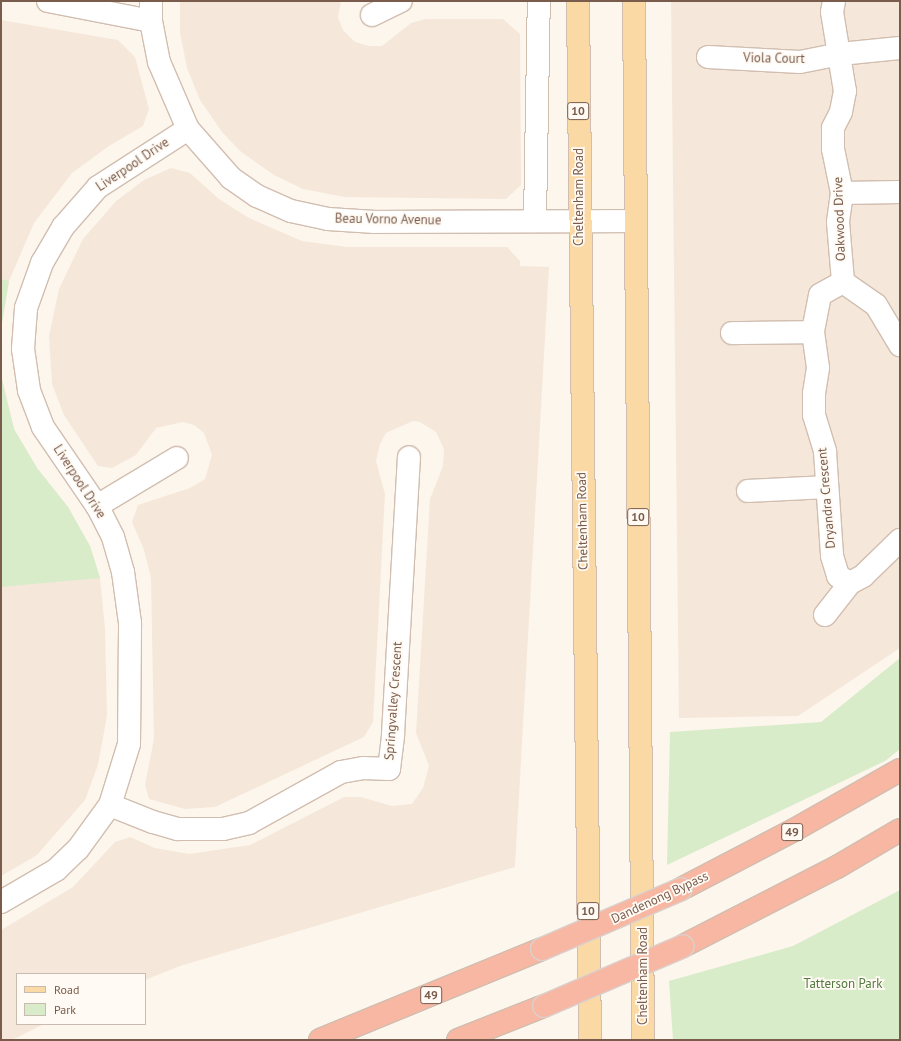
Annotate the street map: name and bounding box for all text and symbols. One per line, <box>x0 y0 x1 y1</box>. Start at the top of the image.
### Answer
street label: Viola Court <box>743 51 805 67</box>
road number: 10 <box>567 101 589 121</box>
street label: Liverpool Drive <box>94 135 172 195</box>
street label: Cheltenham Road <box>571 148 587 246</box>
street label: Oakwood Drive <box>831 176 849 262</box>
street label: Beau Vorno Avenue <box>334 211 442 229</box>
street label: Liverpool Drive <box>49 442 109 522</box>
street label: Dryandra Crescent <box>815 447 839 549</box>
street label: Cheltenham Road <box>574 472 592 570</box>
road number: 10 <box>627 507 649 527</box>
street label: Springvalley Crescent <box>382 641 406 761</box>
road number: 49 <box>781 822 803 842</box>
street label: Dandenong Bypass <box>609 869 711 927</box>
road number: 10 <box>577 901 599 921</box>
street label: Cheltenham Road <box>635 927 651 1025</box>
legend <box>16 973 146 1025</box>
park label: Tatterson Park <box>804 976 882 992</box>
text: Road <box>54 982 79 997</box>
road number: 49 <box>420 985 442 1005</box>
text: Park <box>54 1002 76 1017</box>

